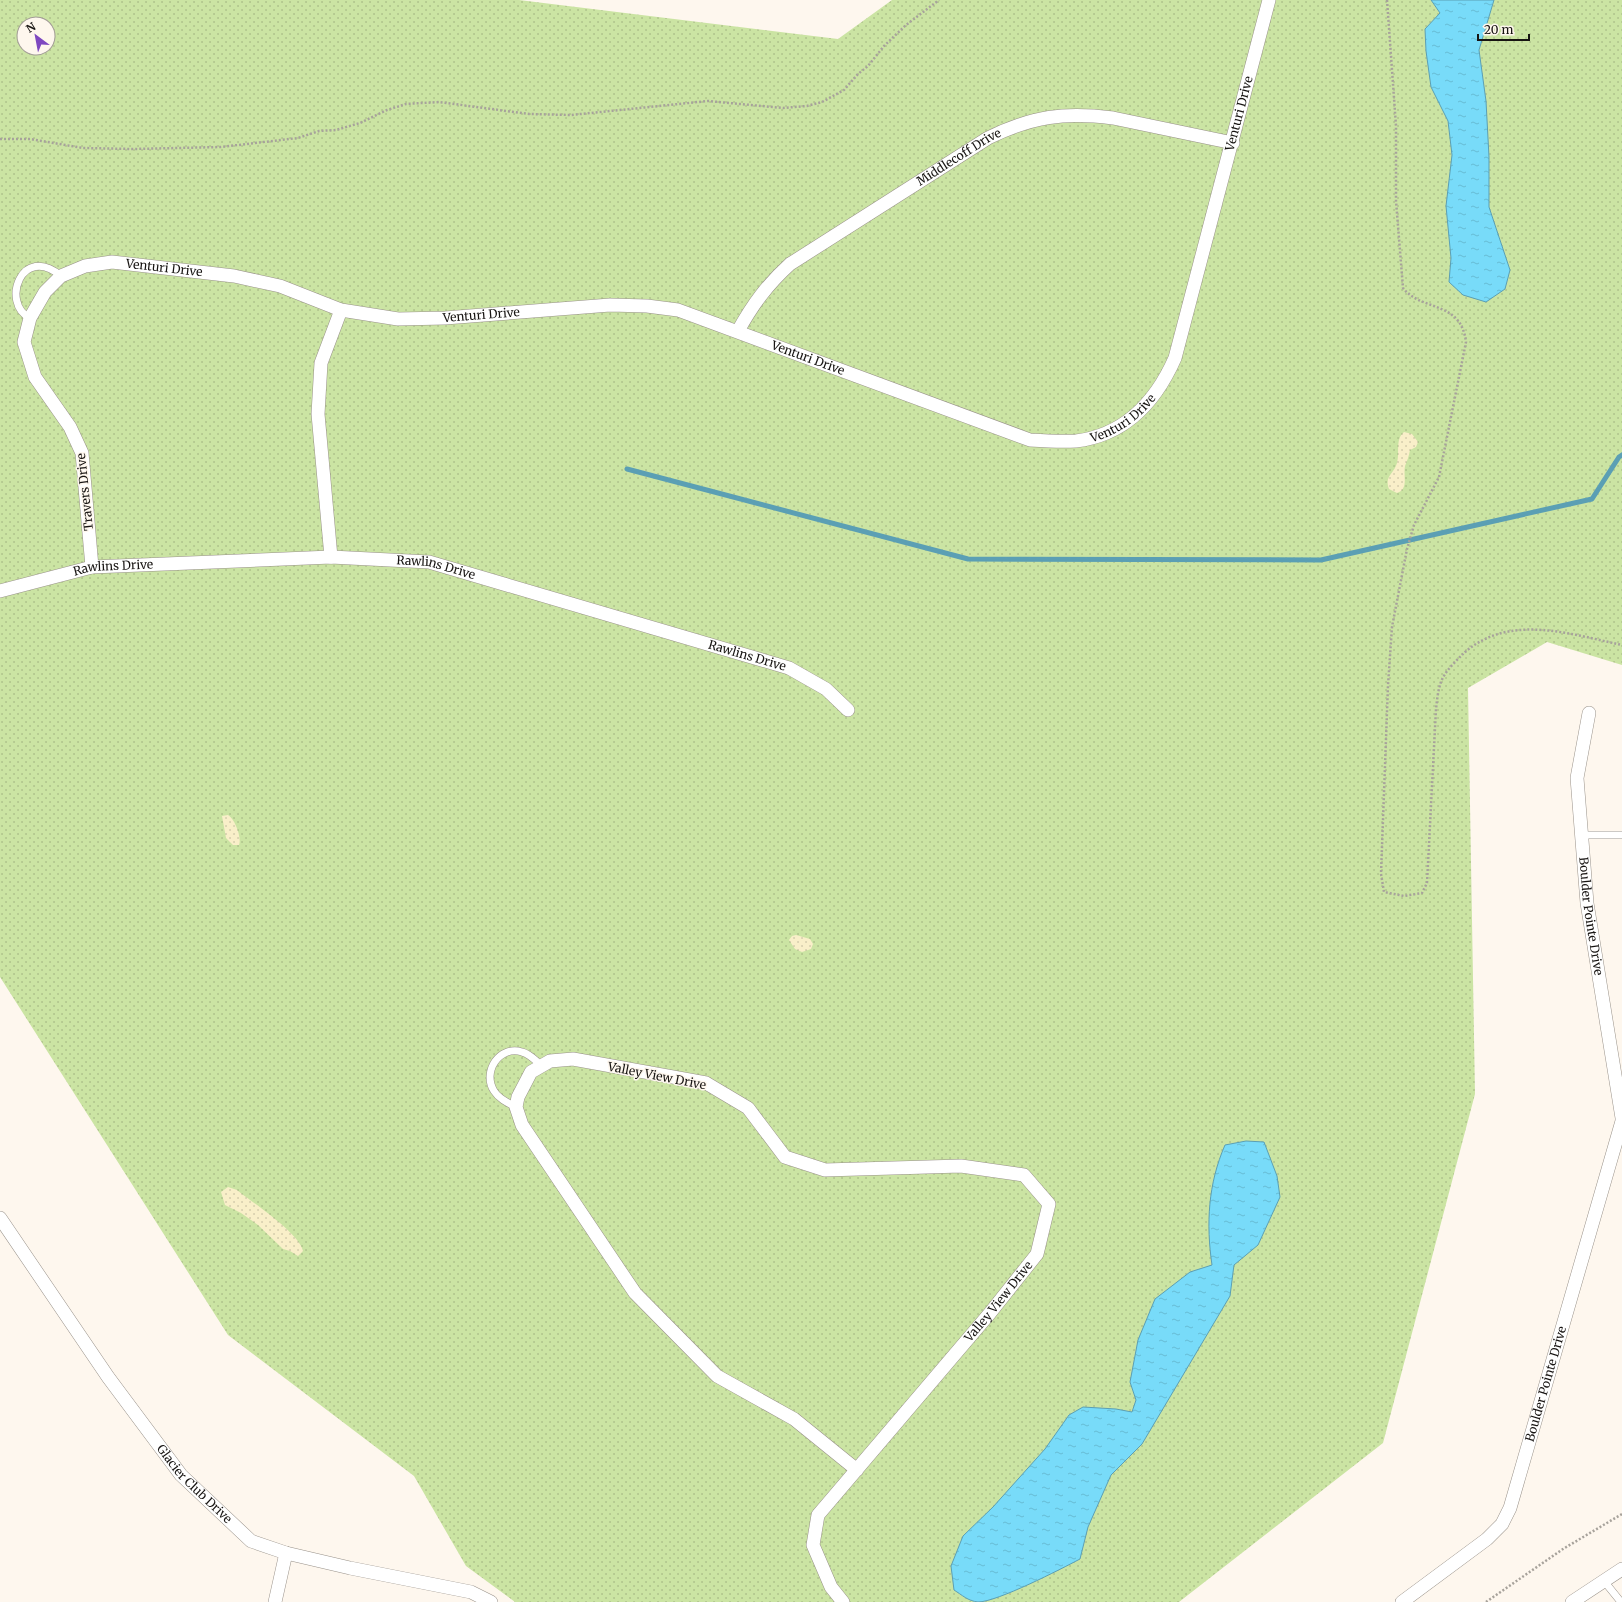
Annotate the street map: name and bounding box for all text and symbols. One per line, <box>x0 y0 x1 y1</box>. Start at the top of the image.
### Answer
north arrow <box>16 16 56 56</box>
scale bar <box>1478 16 1529 42</box>
text: N <box>23 19 38 36</box>
text: 20 m <box>1484 22 1513 37</box>
street label: Venturi Drive <box>1221 74 1256 153</box>
street label: Middlecoff Drive <box>913 125 1003 189</box>
street label: Venturi Drive <box>124 256 203 279</box>
street label: Venturi Drive <box>441 304 520 325</box>
street label: Venturi Drive <box>769 337 847 378</box>
street label: Venturi Drive <box>1087 391 1158 445</box>
street label: Travers Drive <box>73 453 96 532</box>
street label: Rawlins Drive <box>396 552 477 582</box>
street label: Rawlins Drive <box>71 556 153 579</box>
street label: Rawlins Drive <box>707 637 788 674</box>
street label: Boulder Pointe Drive <box>1576 856 1607 976</box>
street label: Valley View Drive <box>606 1058 707 1092</box>
street label: Valley View Drive <box>960 1258 1036 1345</box>
street label: Boulder Pointe Drive <box>1522 1324 1569 1443</box>
street label: Glacier Club Drive <box>154 1441 235 1526</box>

